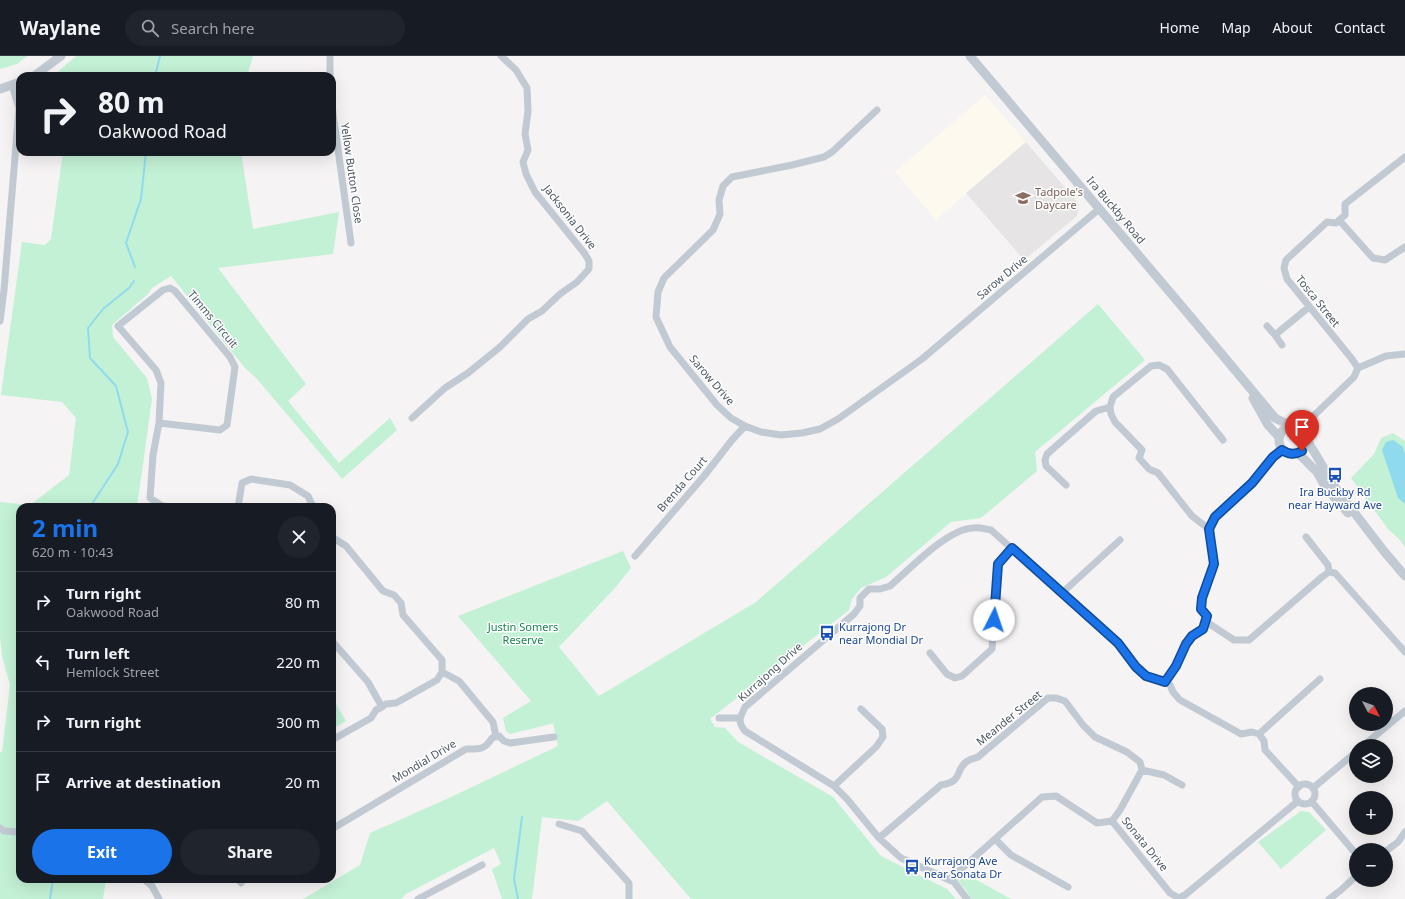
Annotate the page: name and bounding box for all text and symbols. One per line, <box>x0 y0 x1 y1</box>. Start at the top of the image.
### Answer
search box <box>125 10 405 46</box>
text: Waylane <box>20 15 101 41</box>
icon: search <box>139 17 161 39</box>
text: Search here <box>171 18 254 38</box>
text: Home <box>1160 18 1199 37</box>
text: Map <box>1221 18 1251 37</box>
text: About <box>1273 18 1312 37</box>
text: Contact <box>1334 18 1385 37</box>
text: 80 m <box>98 83 165 121</box>
icon: right <box>32 88 84 140</box>
text: Oakwood Road <box>98 119 227 143</box>
street label: Yellow Button Close <box>338 122 367 224</box>
street label: Ira Buckby Road <box>1084 173 1149 247</box>
street label: Jacksonia Drive <box>540 181 600 252</box>
place label: Tadpole's Daycare <box>1035 184 1083 212</box>
school or university icon: Tadpole's Daycare <box>1014 189 1032 207</box>
street label: Sarow Drive <box>973 251 1030 302</box>
street label: Tosca Street <box>1293 272 1344 330</box>
street label: Timms Circuit <box>185 287 242 351</box>
street label: Sarow Drive <box>686 351 738 408</box>
pin <box>1285 410 1319 451</box>
icon: arrive <box>1291 416 1313 438</box>
street label: Brenda Court <box>653 453 710 515</box>
bus stop icon: Ira Buckby Rd near Hayward Ave <box>1326 466 1344 484</box>
place label: Ira Buckby Rd near Hayward Ave <box>1288 484 1382 512</box>
text: 2 min <box>32 511 98 544</box>
button: close <box>278 516 320 558</box>
text: 620 m · 10:43 <box>32 543 113 561</box>
text: Turn right <box>66 583 141 603</box>
icon: right <box>32 591 54 613</box>
text: 80 m <box>285 592 320 612</box>
position arrow <box>973 599 1015 641</box>
text: Oakwood Road <box>66 603 159 621</box>
park label: Justin Somers Reserve <box>487 619 558 647</box>
place label: Kurrajong Dr near Mondial Dr <box>839 619 924 647</box>
bus stop icon: Kurrajong Dr near Mondial Dr <box>818 624 836 642</box>
street label: Kurrajong Drive <box>734 639 805 705</box>
text: Turn left <box>66 643 130 663</box>
icon: left <box>32 651 54 673</box>
text: 220 m <box>276 652 320 672</box>
text: Hemlock Street <box>66 663 159 681</box>
street label: Meander Street <box>973 687 1045 749</box>
north arrow <box>1349 687 1393 731</box>
map controls <box>1349 687 1393 887</box>
icon: right <box>32 711 54 733</box>
text: Turn right <box>66 712 141 732</box>
text: 300 m <box>276 712 320 732</box>
street label: Mondial Drive <box>389 736 459 786</box>
button: layers <box>1349 739 1393 783</box>
icon: arrive <box>32 771 54 793</box>
text: Arrive at destination <box>66 772 221 792</box>
text: 20 m <box>285 772 320 792</box>
button: + <box>1349 791 1393 835</box>
street label: Sonata Drive <box>1119 813 1172 874</box>
button: Exit <box>32 829 172 875</box>
button: Share <box>180 829 320 875</box>
button: − <box>1349 843 1393 887</box>
place label: Kurrajong Ave near Sonata Dr <box>924 853 1002 881</box>
bus stop icon: Kurrajong Ave near Sonata Dr <box>903 858 921 876</box>

